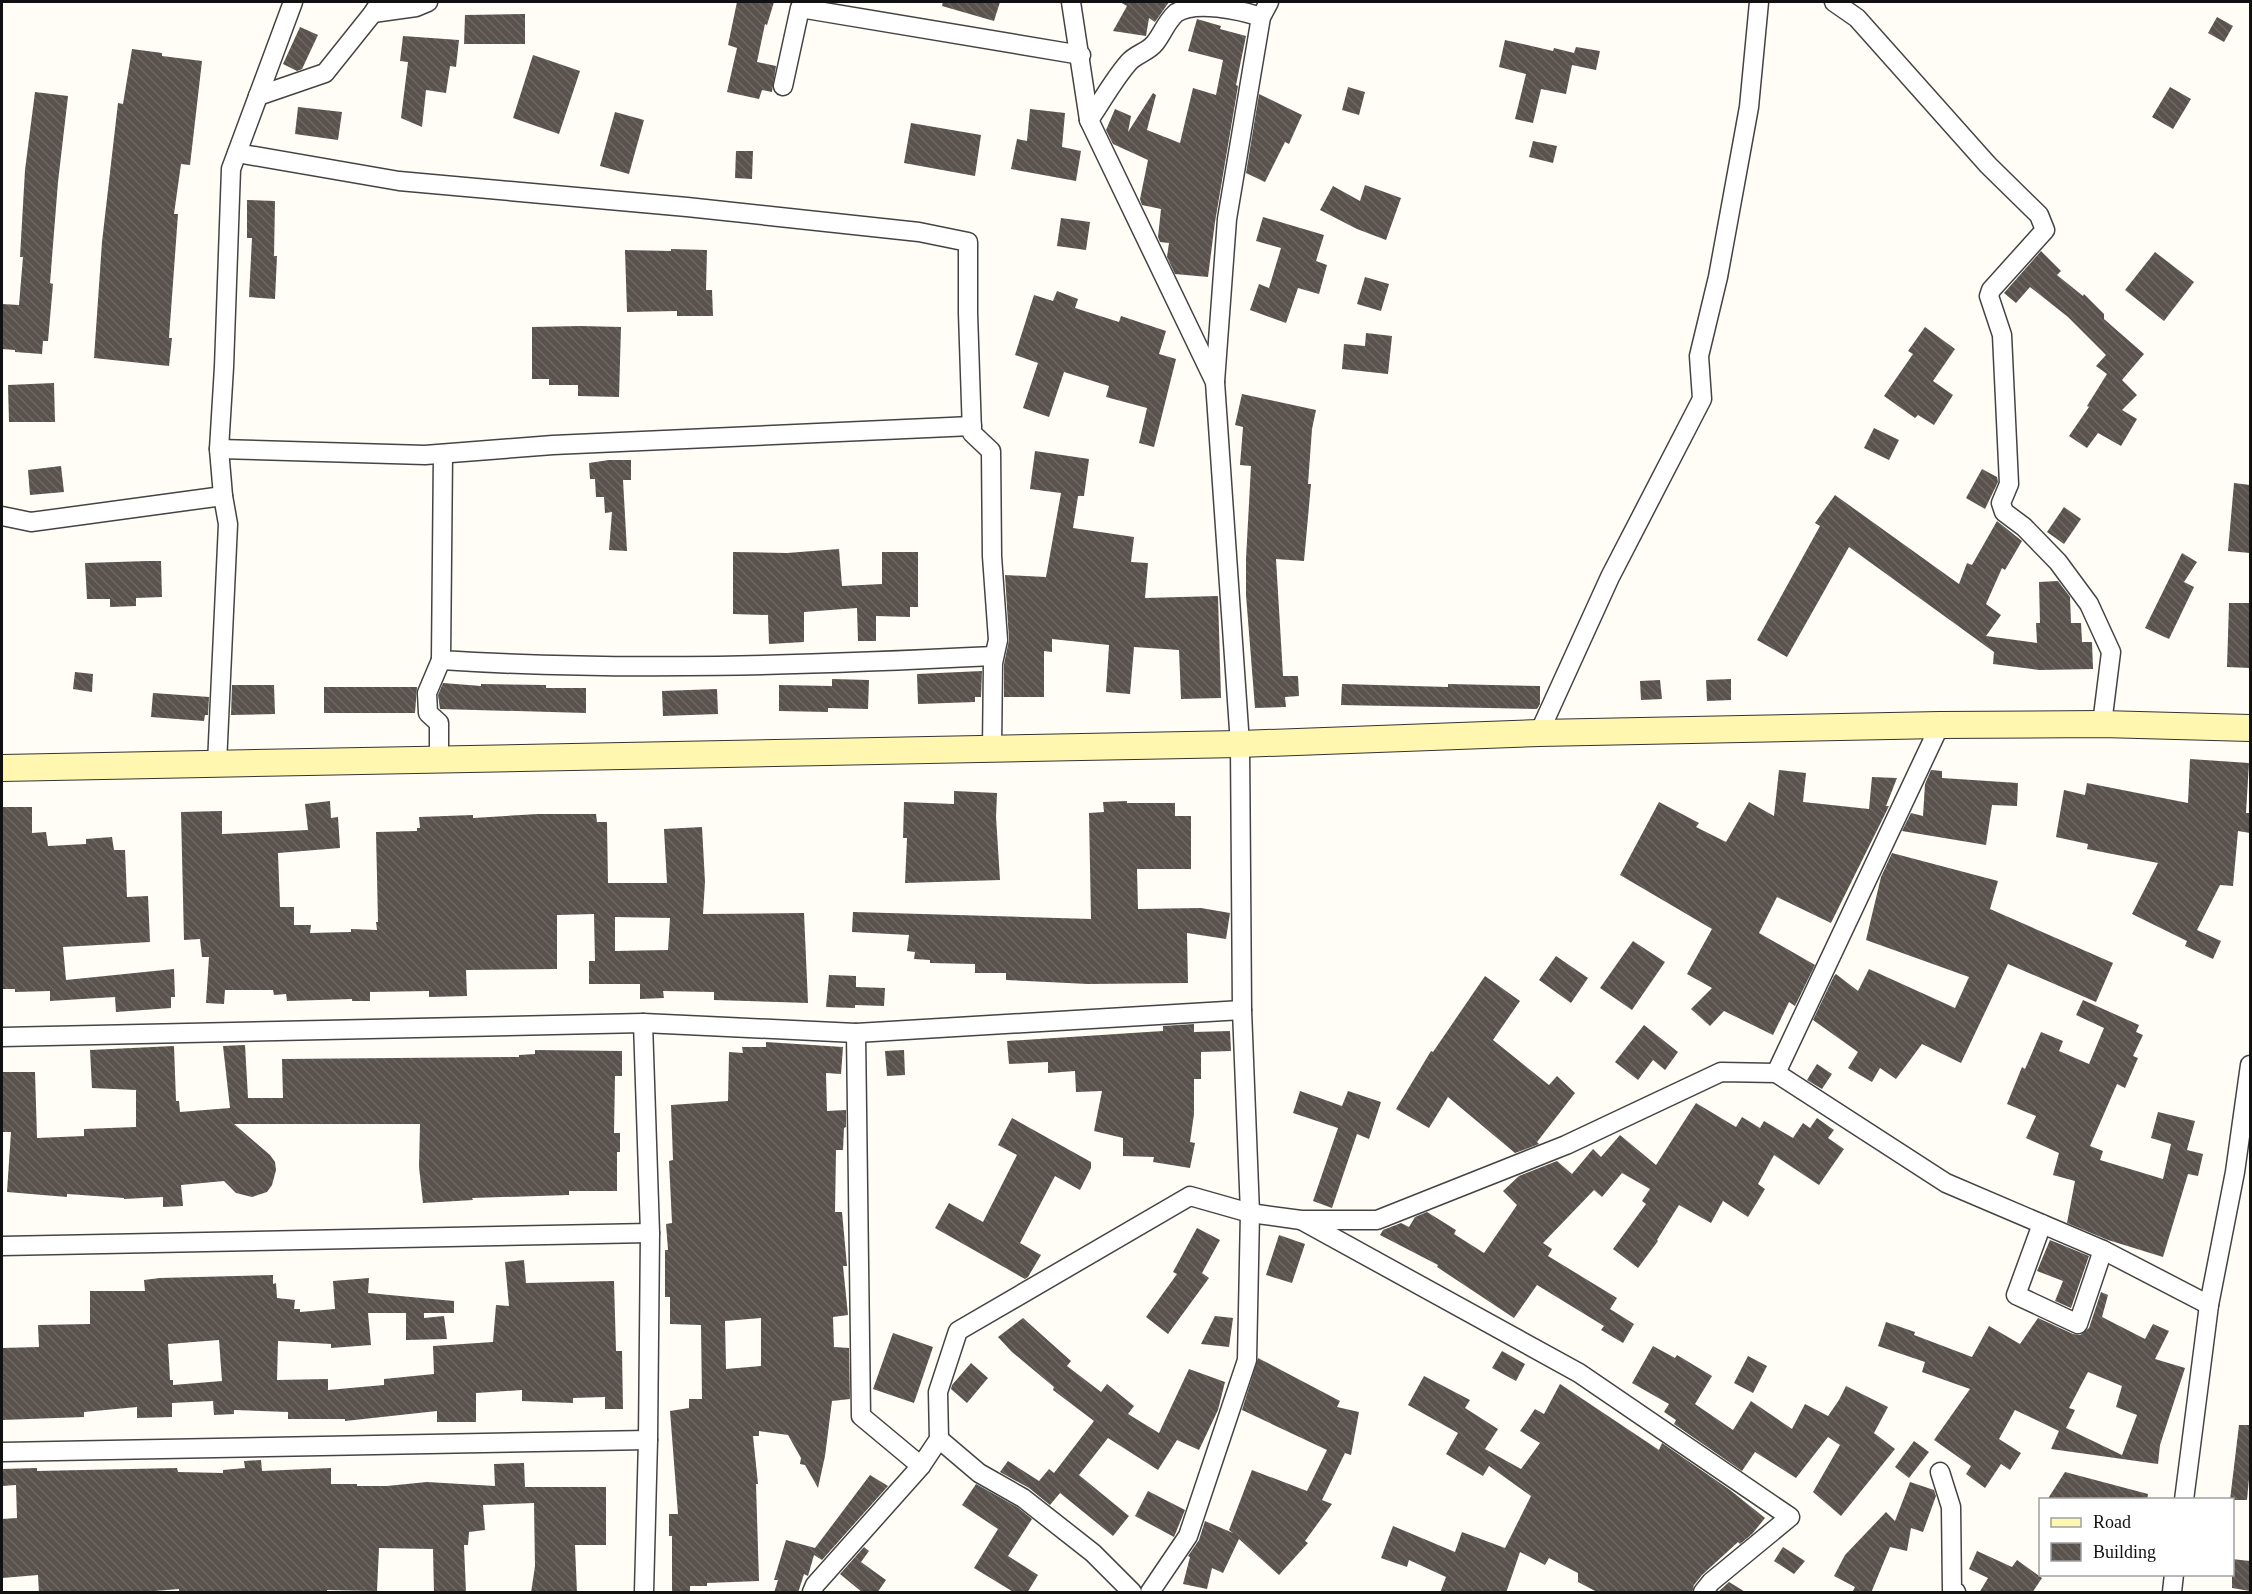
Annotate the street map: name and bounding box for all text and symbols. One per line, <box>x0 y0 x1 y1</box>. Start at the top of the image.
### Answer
legend <box>2039 1498 2234 1576</box>
text: Road <box>2093 1512 2131 1532</box>
text: Building <box>2093 1542 2156 1562</box>

